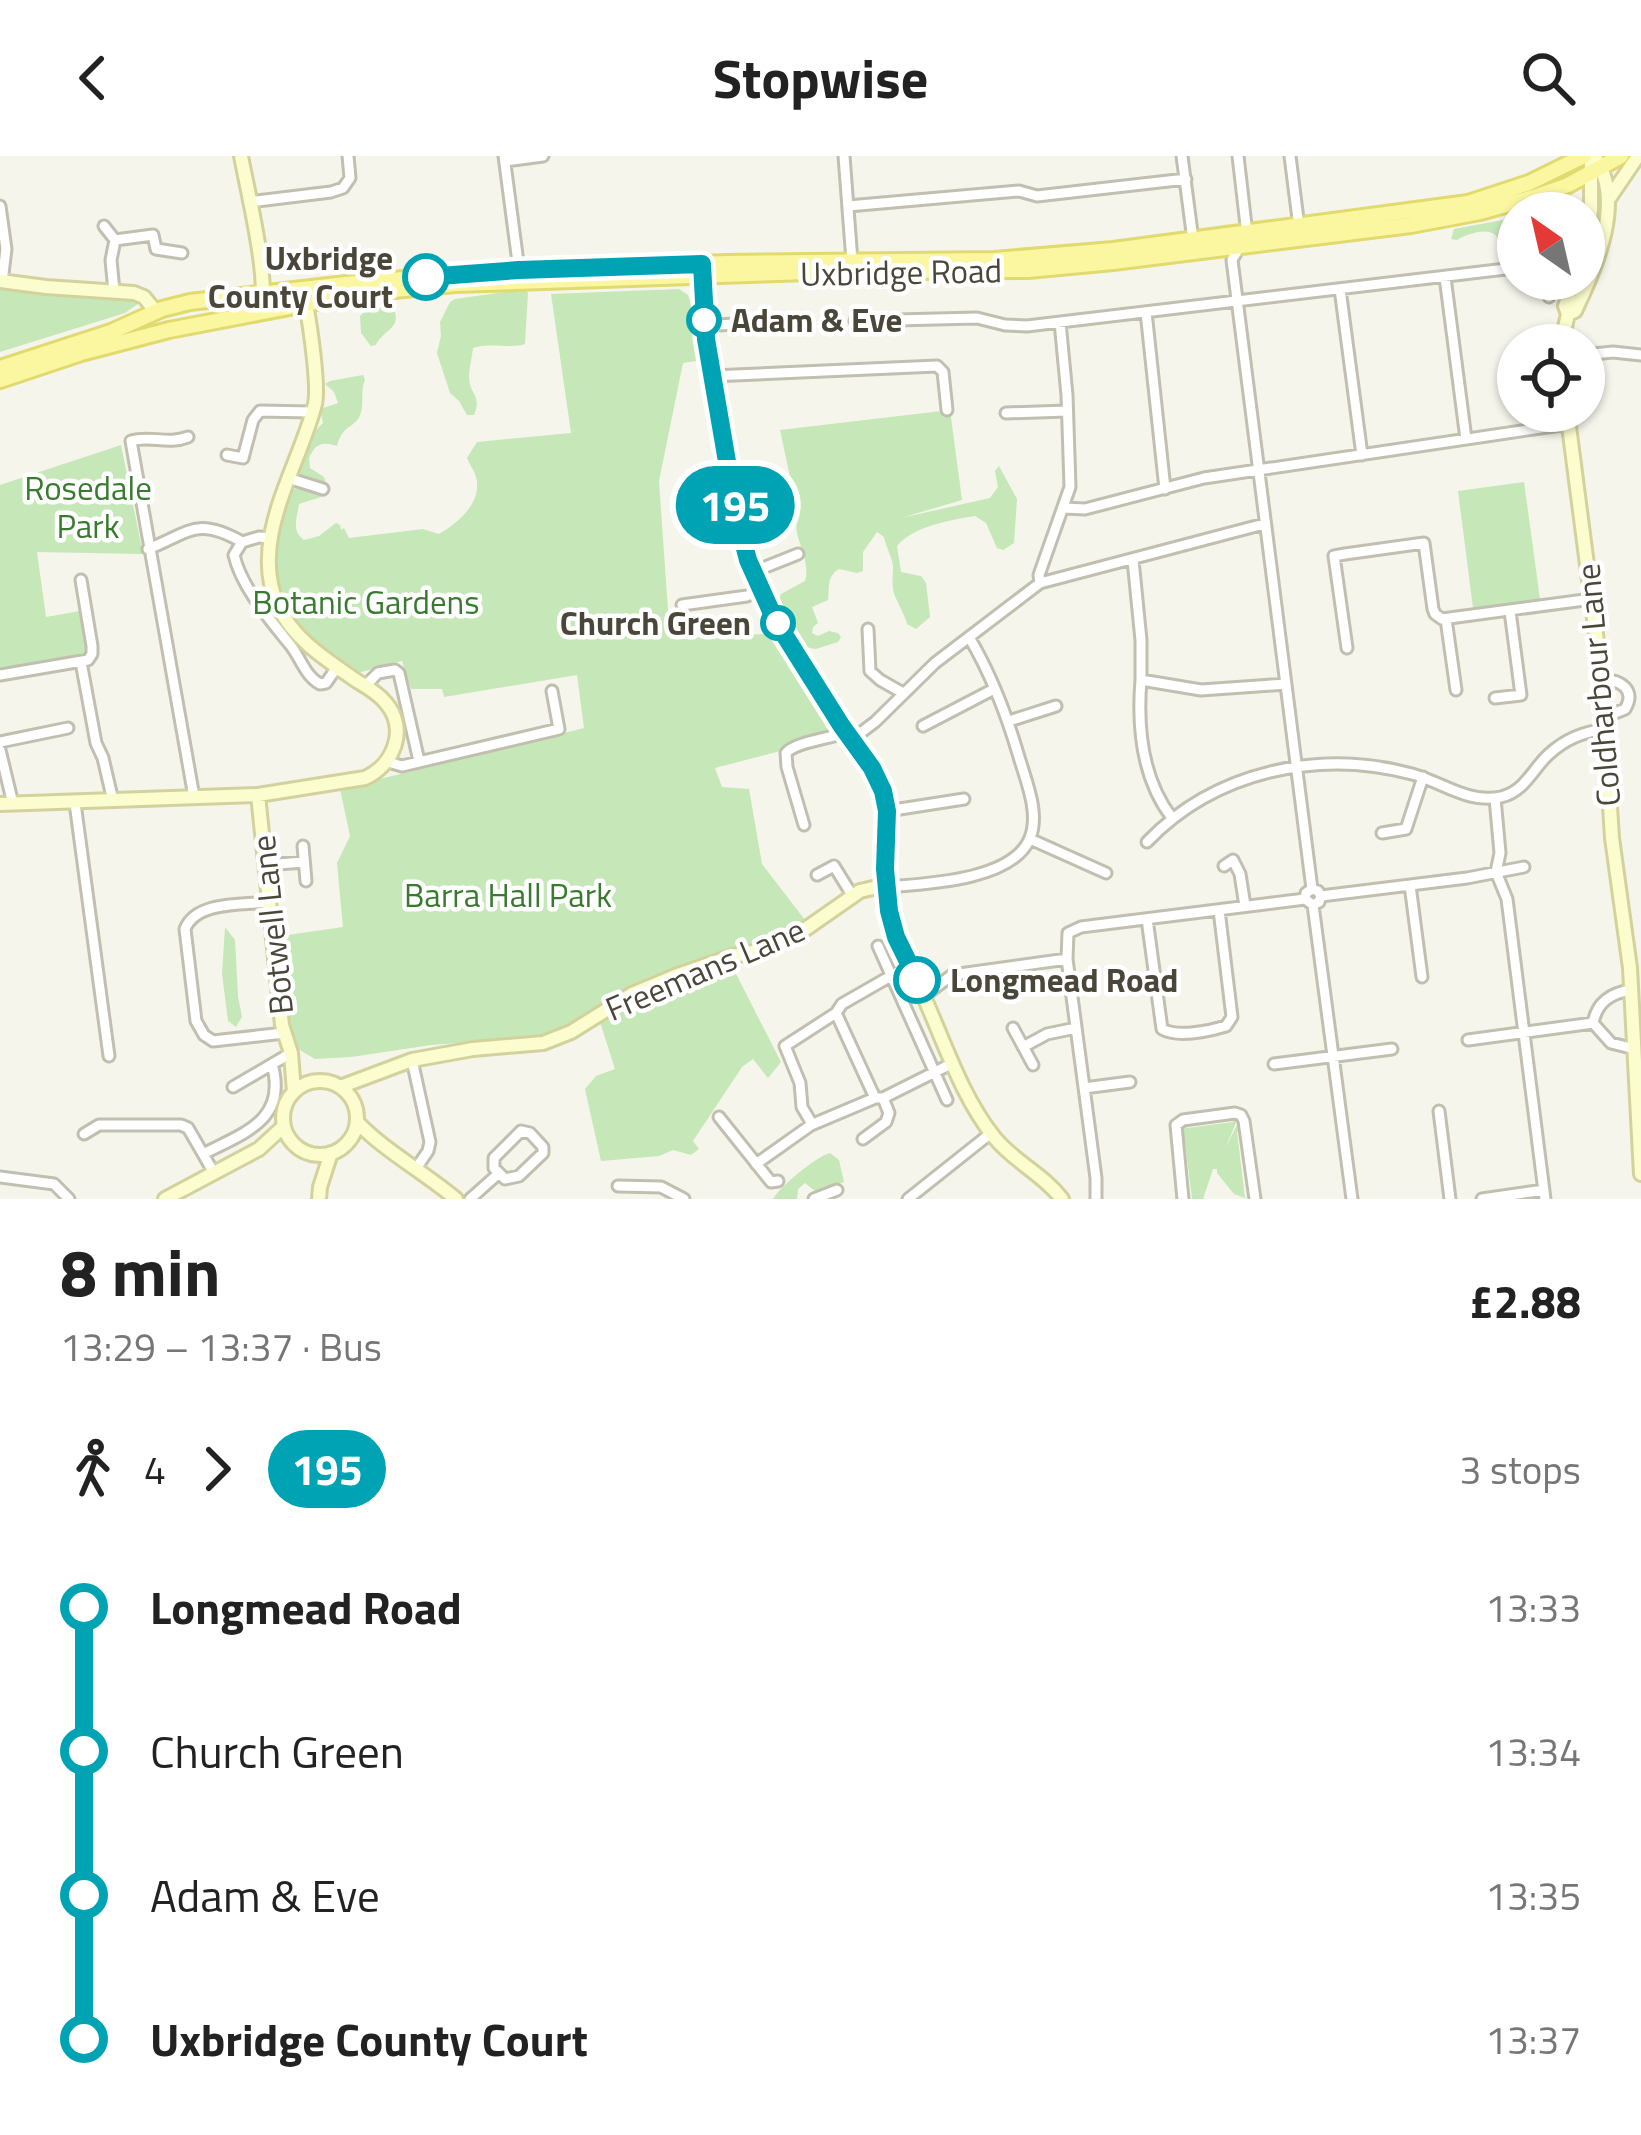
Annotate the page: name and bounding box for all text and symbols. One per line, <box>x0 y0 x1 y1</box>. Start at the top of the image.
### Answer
text: Stopwise <box>713 37 928 119</box>
icon: back <box>60 45 126 111</box>
icon: search <box>1515 45 1581 111</box>
north arrow <box>1497 192 1605 300</box>
map controls <box>1497 192 1605 432</box>
place label: Uxbridge County Court <box>208 233 393 321</box>
street label: Uxbridge Road <box>800 245 1002 299</box>
marker: Uxbridge County Court <box>404 255 448 299</box>
place label: Adam & Eve <box>731 295 902 345</box>
marker: Adam & Eve <box>688 304 720 336</box>
button: locate <box>1497 324 1605 432</box>
park label: Rosedale Park <box>24 463 152 551</box>
line badge: 195 <box>666 466 804 544</box>
text: 195 <box>700 473 770 537</box>
street label: Coldharbour Lane <box>1562 562 1634 808</box>
park label: Botanic Gardens <box>252 577 480 627</box>
place label: Church Green <box>560 598 751 648</box>
marker: Church Green <box>762 607 794 639</box>
street label: Botwell Lane <box>238 833 306 1017</box>
park label: Barra Hall Park <box>404 870 612 920</box>
street label: Freemans Lane <box>598 905 812 1033</box>
place label: Longmead Road <box>950 955 1179 1005</box>
marker: Longmead Road <box>895 958 939 1002</box>
text: 8 min <box>60 1221 220 1322</box>
text: £2.88 <box>1469 1267 1581 1335</box>
text: 13:29 – 13:37 · Bus <box>60 1317 382 1376</box>
icon: walk <box>60 1436 126 1502</box>
icon: forward <box>184 1436 250 1502</box>
text: 195 <box>292 1437 362 1501</box>
text: 4 <box>144 1440 166 1499</box>
text: 3 stops <box>1459 1440 1581 1499</box>
text: Longmead Road <box>150 1573 462 1641</box>
text: 13:33 <box>1485 1578 1581 1637</box>
text: Church Green <box>150 1717 404 1785</box>
text: 13:34 <box>1485 1722 1581 1781</box>
text: Adam & Eve <box>150 1861 380 1929</box>
text: 13:35 <box>1485 1866 1581 1925</box>
text: Uxbridge County Court <box>150 2005 588 2073</box>
text: 13:37 <box>1485 2010 1581 2069</box>

